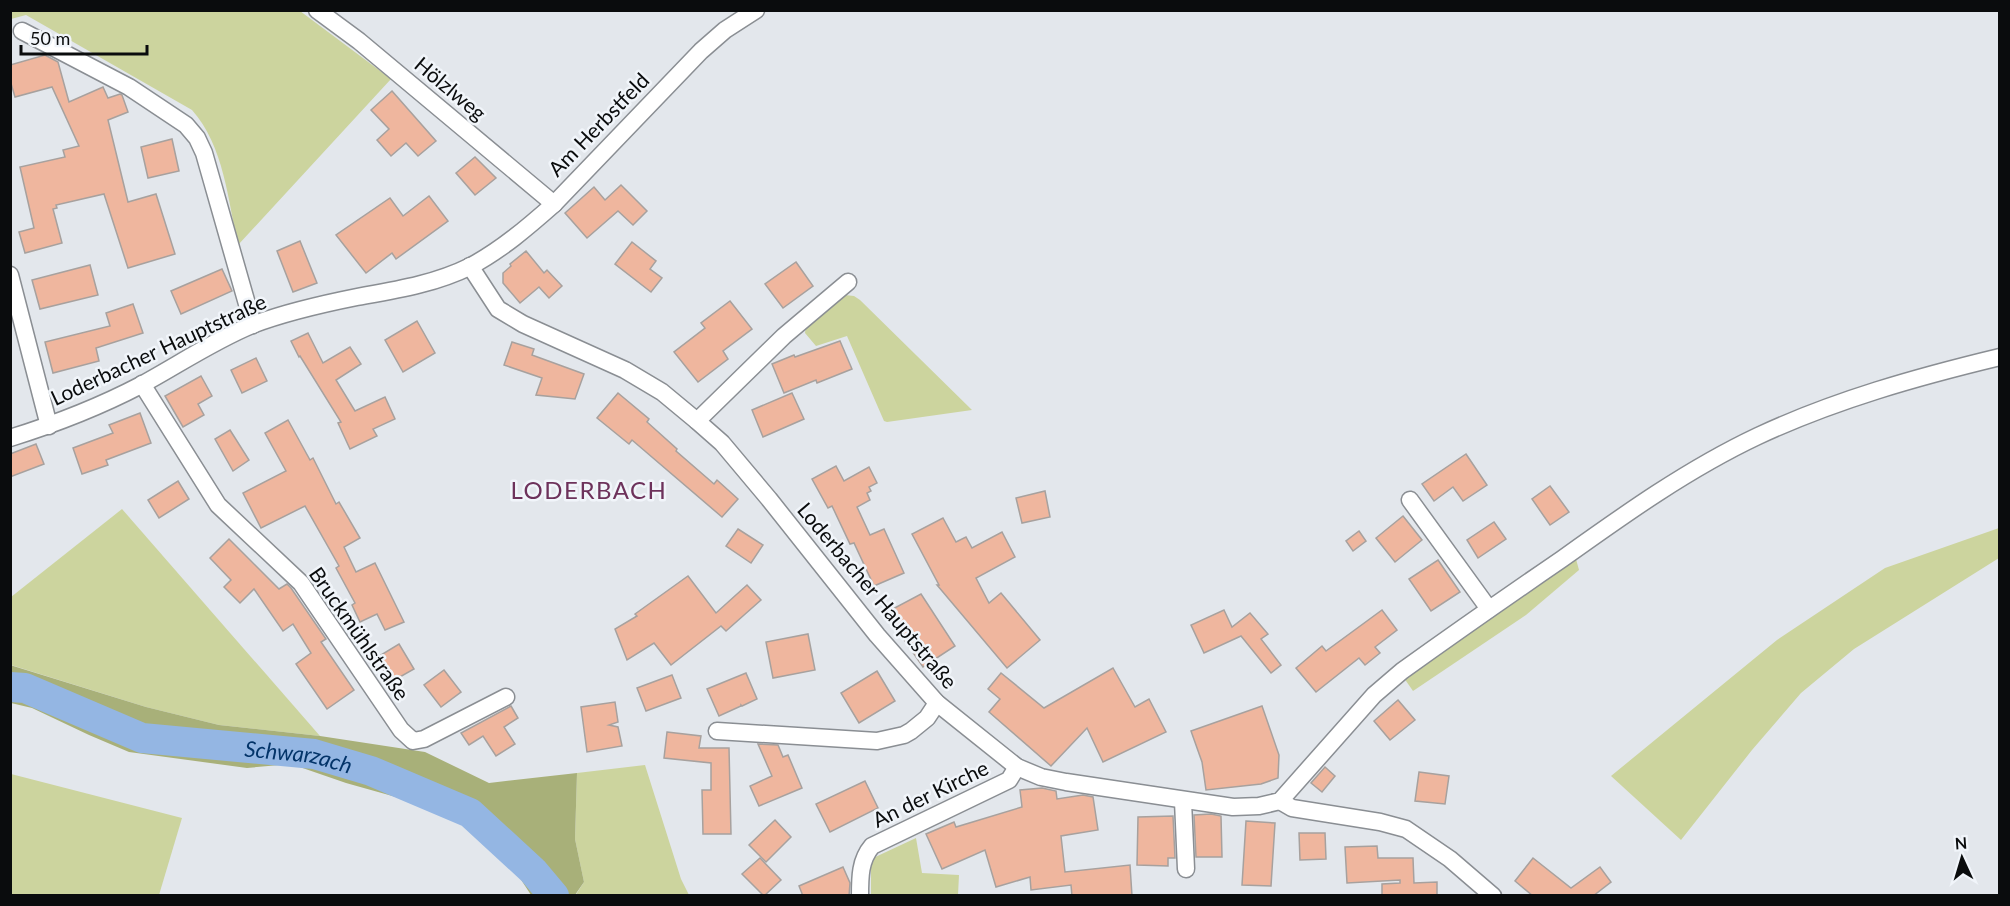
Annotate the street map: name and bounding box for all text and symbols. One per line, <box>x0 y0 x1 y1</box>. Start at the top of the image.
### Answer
scale bar <box>21 18 147 56</box>
text: 50 m <box>30 27 70 49</box>
street label: Hölzlweg <box>410 51 492 125</box>
street label: Am Herbstfeld <box>542 67 654 181</box>
street label: Loderbacher Hauptstraße <box>46 288 270 410</box>
district label: LODERBACH <box>511 475 667 504</box>
street label: Loderbacher Hauptstraße <box>793 497 963 693</box>
street label: Bruckmühlstraße <box>305 562 415 704</box>
water label: Schwarzach <box>243 734 356 778</box>
street label: An der Kirche <box>868 754 992 832</box>
north arrow <box>1932 828 1992 888</box>
text: N <box>1954 833 1968 852</box>

